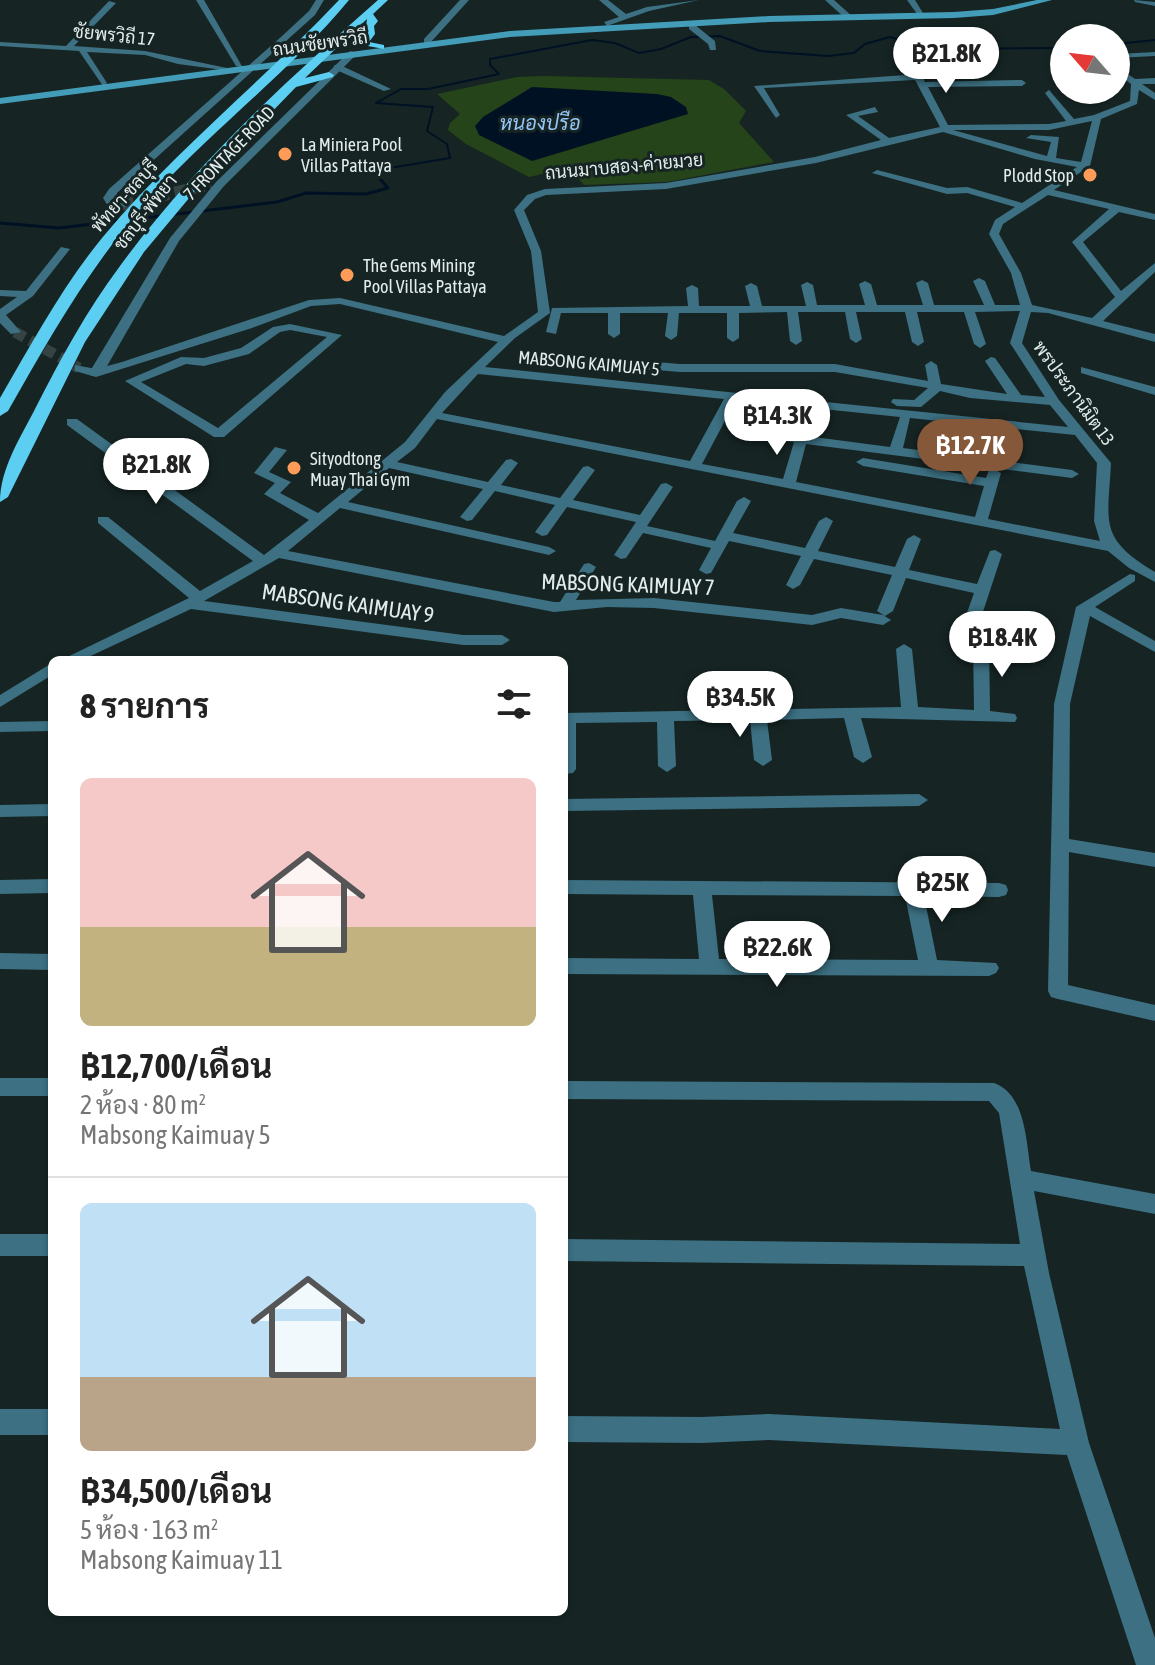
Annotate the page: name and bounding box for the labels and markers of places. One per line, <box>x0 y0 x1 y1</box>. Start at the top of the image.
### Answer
pin: ฿21.8K <box>881 27 1011 95</box>
place label: La Miniera Pool Villas Pattaya <box>301 134 402 176</box>
marker: La Miniera Pool Villas Pattaya <box>276 145 294 163</box>
place label: Plodd Stop <box>1003 165 1074 186</box>
marker: Plodd Stop <box>1081 166 1099 184</box>
place label: The Gems Mining Pool Villas Pattaya <box>363 255 487 297</box>
marker: The Gems Mining Pool Villas Pattaya <box>338 266 356 284</box>
pin: ฿14.3K <box>712 389 842 457</box>
pin: ฿12.7K <box>905 419 1035 487</box>
pin: ฿21.8K <box>91 438 221 506</box>
place label: Sityodtong Muay Thai Gym <box>310 448 410 490</box>
marker: Sityodtong Muay Thai Gym <box>285 459 303 477</box>
pin: ฿18.4K <box>937 611 1067 679</box>
pin: ฿34.5K <box>675 671 805 739</box>
pin: ฿25K <box>895 856 989 924</box>
pin: ฿22.6K <box>712 921 842 989</box>

